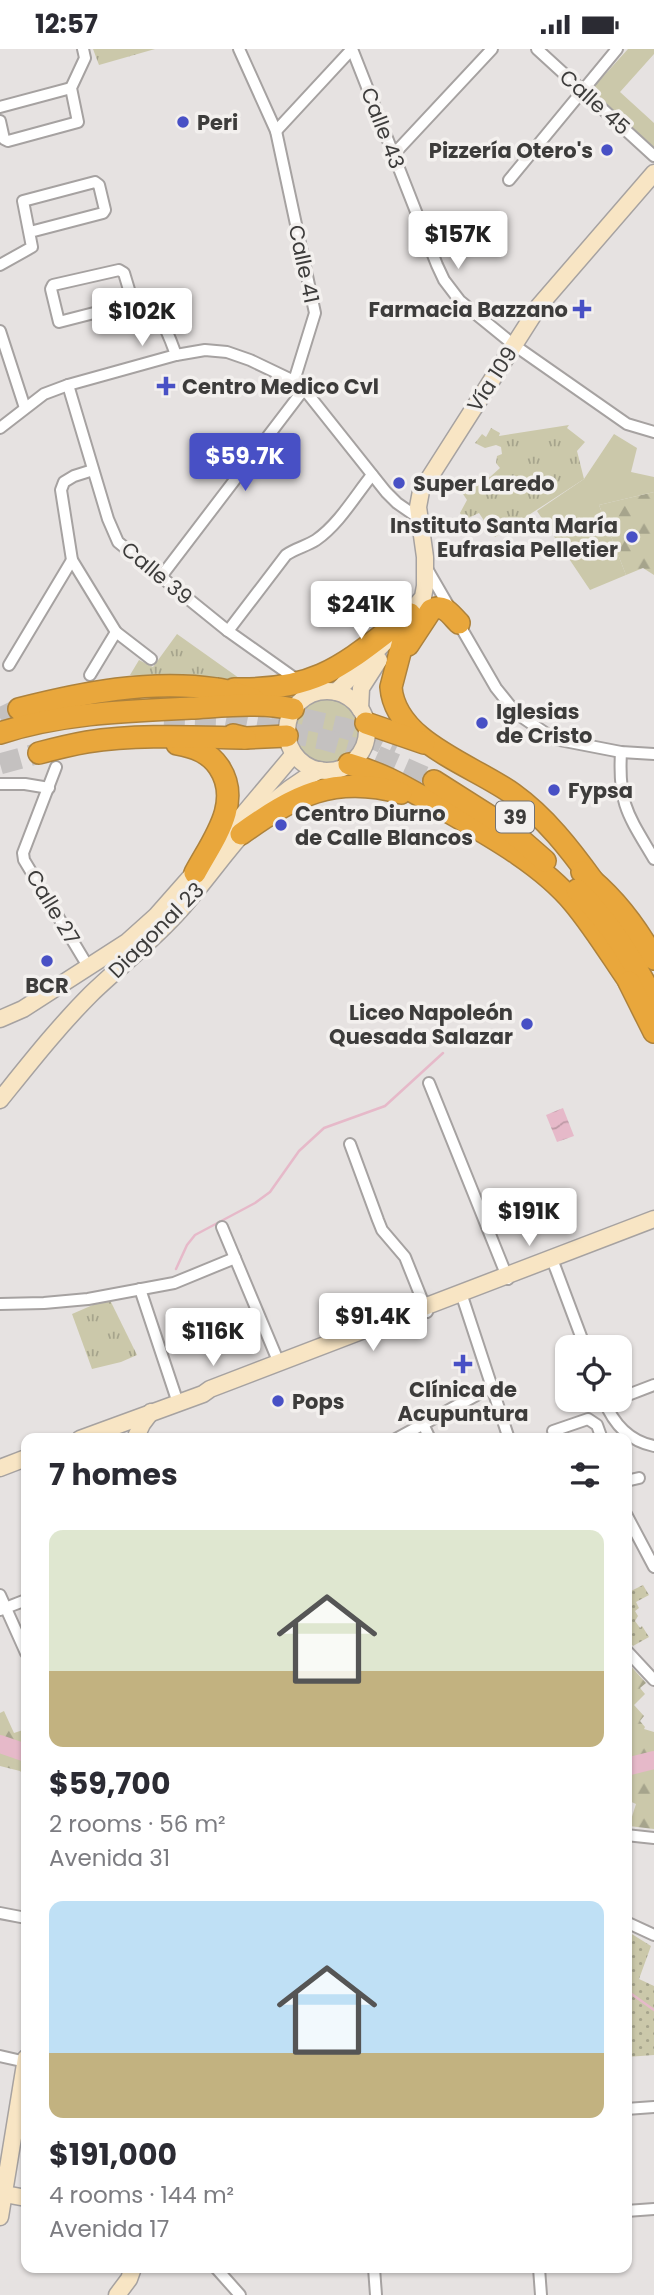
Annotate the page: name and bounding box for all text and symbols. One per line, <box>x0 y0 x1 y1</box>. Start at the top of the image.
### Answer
text: 12:57 <box>35 6 98 42</box>
street label: Calle 45 <box>553 63 637 141</box>
street label: Calle 43 <box>354 83 412 173</box>
place label: Peri <box>197 108 238 137</box>
marker: Peri <box>175 114 191 130</box>
place label: Pizzería Otero's <box>429 136 593 165</box>
marker: Pizzería Otero's <box>599 142 615 158</box>
pin: $157K <box>409 211 507 271</box>
text: $157K <box>424 218 492 250</box>
street label: Calle 41 <box>282 222 326 306</box>
pin: $102K <box>93 289 191 348</box>
text: $102K <box>108 295 176 327</box>
place label: Farmacia Bazzano <box>368 295 568 324</box>
marker: Farmacia Bazzano <box>574 301 590 317</box>
street label: Vía 109 <box>460 341 524 417</box>
place label: Centro Medico Cvl <box>182 372 379 401</box>
marker: Centro Medico Cvl <box>156 376 176 396</box>
pin: $59.7K <box>188 433 302 493</box>
text: $59.7K <box>205 440 285 472</box>
place label: Super Laredo <box>413 469 555 498</box>
marker: Super Laredo <box>391 475 407 491</box>
place label: Instituto Santa María Eufrasia Pelletier <box>390 511 618 564</box>
marker: Instituto Santa María Eufrasia Pelletier <box>624 529 640 545</box>
street label: Calle 39 <box>115 535 199 611</box>
pin: $241K <box>312 581 410 641</box>
text: $241K <box>327 588 395 620</box>
place label: Iglesias de Cristo <box>496 697 592 750</box>
marker: Iglesias de Cristo <box>474 715 490 731</box>
place label: Fypsa <box>568 776 633 805</box>
marker: Fypsa <box>546 782 562 798</box>
place label: Centro Diurno de Calle Blancos <box>295 799 473 852</box>
road number: 39 <box>496 801 534 832</box>
marker: Centro Diurno de Calle Blancos <box>273 817 289 833</box>
street label: Calle 27 <box>19 864 87 950</box>
street label: Diagonal 23 <box>102 876 210 984</box>
marker: BCR <box>39 953 55 969</box>
place label: BCR <box>25 971 69 1000</box>
place label: Liceo Napoleón Quesada Salazar <box>329 998 513 1051</box>
marker: Liceo Napoleón Quesada Salazar <box>519 1016 535 1032</box>
pin: $191K <box>480 1189 578 1248</box>
text: $191K <box>498 1195 560 1227</box>
pin: $91.4K <box>316 1293 430 1353</box>
text: $91.4K <box>335 1300 411 1332</box>
pin: $116K <box>164 1309 262 1368</box>
text: $116K <box>181 1315 245 1347</box>
map controls <box>555 1335 632 1412</box>
button: locate <box>555 1335 632 1412</box>
marker: Clínica de Acupuntura <box>453 1354 473 1374</box>
place label: Clínica de Acupuntura <box>398 1375 528 1428</box>
place label: Pops <box>292 1387 344 1416</box>
marker: Pops <box>270 1393 286 1409</box>
text: 7 homes <box>49 1453 178 1496</box>
icon: filters <box>566 1456 604 1494</box>
icon: home <box>264 1576 390 1702</box>
text: $59,700 <box>49 1762 170 1805</box>
text: 2 rooms · 56 m² <box>49 1808 226 1840</box>
text: Avenida 31 <box>49 1842 170 1874</box>
icon: home <box>264 1947 390 2073</box>
text: $191,000 <box>49 2133 177 2176</box>
text: 4 rooms · 144 m² <box>49 2179 234 2211</box>
text: Avenida 17 <box>49 2213 169 2245</box>

